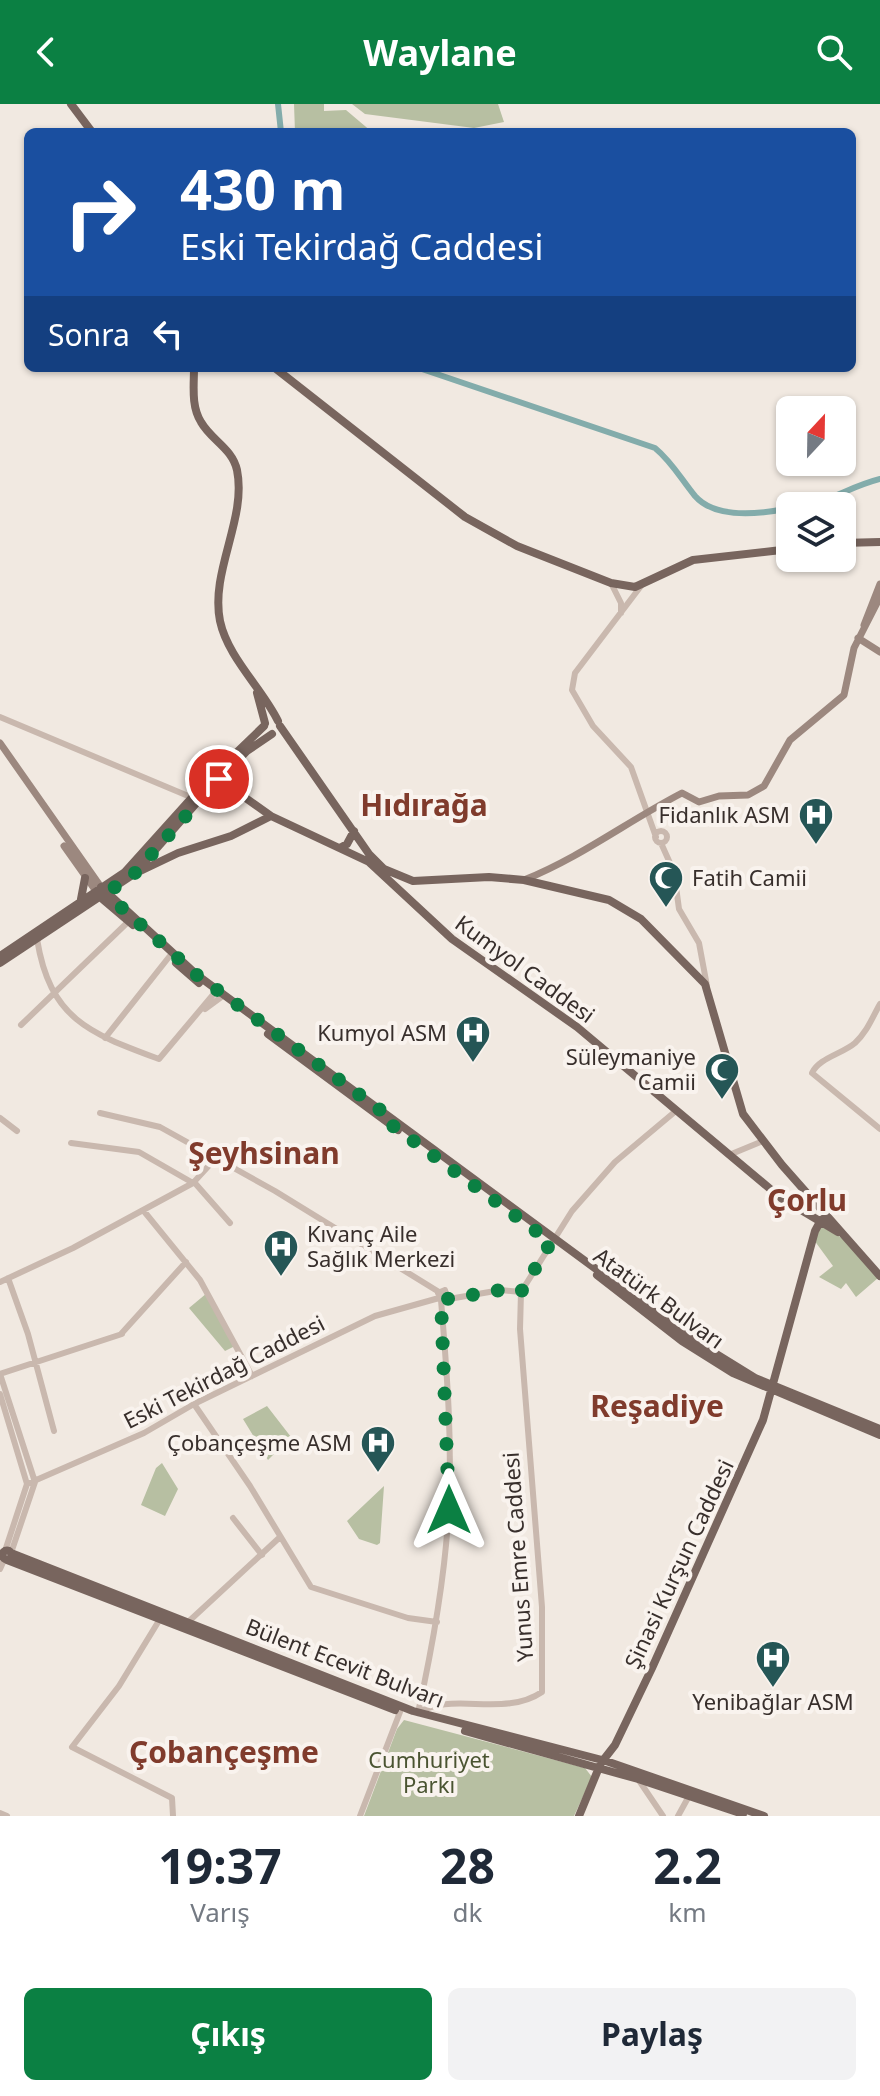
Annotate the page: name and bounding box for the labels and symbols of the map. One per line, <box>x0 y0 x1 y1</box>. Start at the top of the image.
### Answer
north arrow <box>776 396 856 476</box>
pin <box>185 745 253 813</box>
district label: Hıdırağa <box>360 784 488 825</box>
hospital icon: Fidanlık ASM <box>797 796 835 846</box>
place label: Fidanlık ASM <box>659 799 790 829</box>
mosque icon: Fatih Camii <box>647 859 685 909</box>
place label: Fatih Camii <box>692 862 807 892</box>
street label: Kumyol Caddesi <box>450 907 601 1029</box>
hospital icon: Kumyol ASM <box>454 1014 492 1064</box>
place label: Kumyol ASM <box>317 1017 447 1047</box>
place label: Süleymaniye Camii <box>566 1041 696 1096</box>
mosque icon: Süleymaniye Camii <box>703 1051 741 1101</box>
district label: Şeyhsinan <box>188 1132 340 1173</box>
district label: Çorlu <box>767 1179 847 1220</box>
place label: Kıvanç Aile Sağlık Merkezi <box>307 1218 455 1273</box>
hospital icon: Kıvanç Aile Sağlık Merkezi <box>262 1228 300 1278</box>
street label: Atatürk Bulvarı <box>588 1240 731 1355</box>
street label: Eski Tekirdağ Caddesi <box>118 1307 329 1435</box>
district label: Reşadiye <box>590 1385 724 1426</box>
hospital icon: Çobançeşme ASM <box>359 1424 397 1474</box>
place label: Çobançeşme ASM <box>167 1427 352 1457</box>
street label: Yunus Emre Caddesi <box>495 1451 539 1663</box>
street label: Şinasi Kurşun Caddesi <box>616 1454 740 1673</box>
position arrow <box>407 1468 491 1552</box>
street label: Bülent Ecevit Bulvarı <box>242 1610 449 1714</box>
hospital icon: Yenibağlar ASM <box>754 1639 792 1689</box>
place label: Yenibağlar ASM <box>692 1686 854 1716</box>
district label: Çobançeşme <box>129 1731 319 1772</box>
park label: Cumhuriyet Parkı <box>368 1744 490 1799</box>

